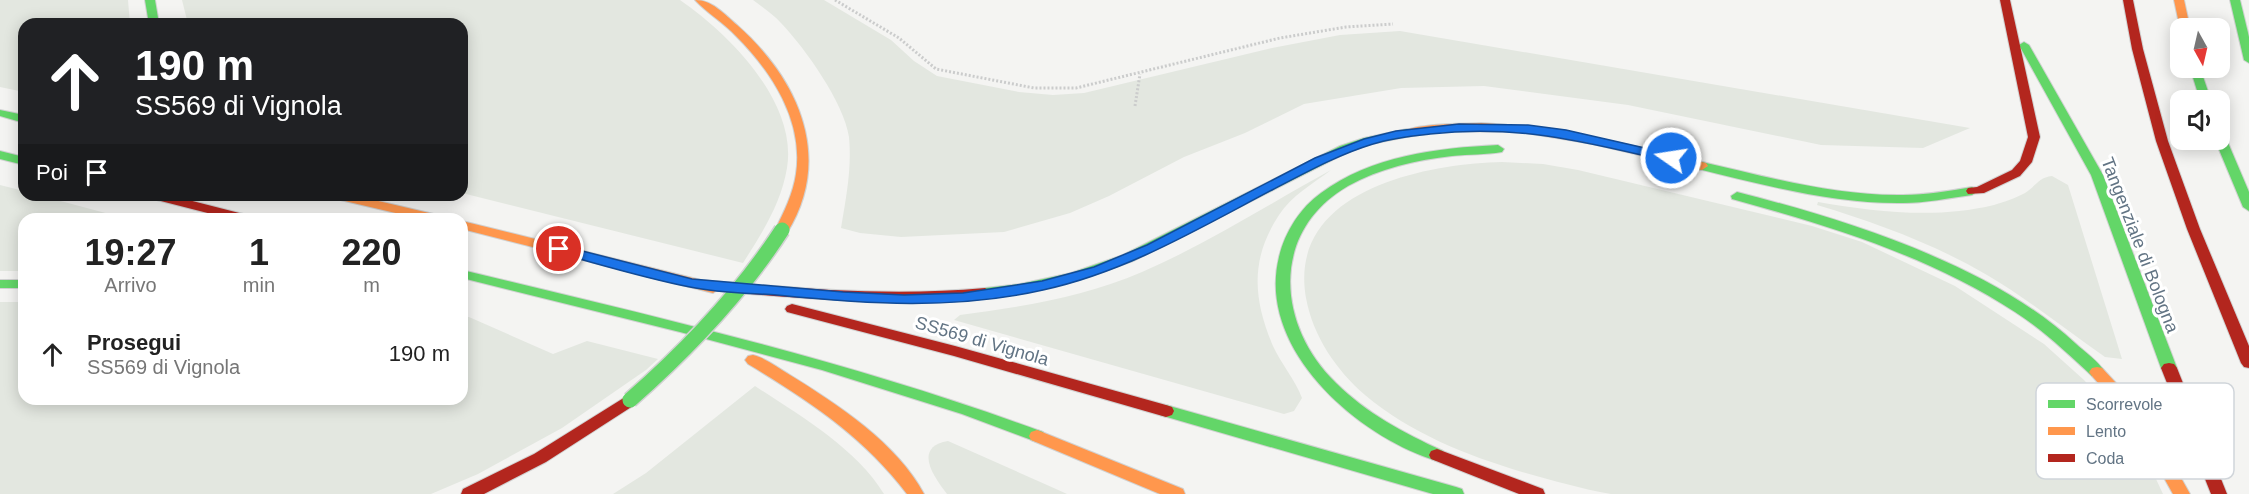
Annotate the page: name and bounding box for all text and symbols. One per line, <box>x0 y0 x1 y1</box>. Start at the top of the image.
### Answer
north arrow <box>2170 18 2230 78</box>
map controls <box>2170 18 2230 150</box>
icon: ahead <box>36 42 114 120</box>
text: 190 m <box>135 42 254 89</box>
button: sound <box>2170 90 2230 150</box>
text: SS569 di Vignola <box>135 91 342 121</box>
position arrow <box>1639 126 1703 190</box>
street label: Tangenziale di Bologna <box>2097 155 2183 336</box>
icon: arrive <box>80 156 113 189</box>
text: Poi <box>36 160 68 185</box>
pin <box>533 223 584 274</box>
text: 19:27 <box>84 232 176 273</box>
text: 1 <box>249 232 269 273</box>
text: 220 <box>341 232 402 273</box>
icon: arrive <box>542 232 575 265</box>
text: Arrivo <box>104 274 157 296</box>
text: min <box>243 274 275 296</box>
text: m <box>363 274 380 296</box>
street label: SS569 di Vignola <box>913 312 1052 370</box>
text: Prosegui <box>87 330 181 355</box>
icon: ahead <box>36 338 69 371</box>
text: 190 m <box>389 341 450 366</box>
text: SS569 di Vignola <box>87 356 240 378</box>
legend <box>2036 383 2234 479</box>
text: Scorrevole <box>2086 396 2163 413</box>
text: Lento <box>2086 423 2126 440</box>
text: Coda <box>2086 450 2124 467</box>

